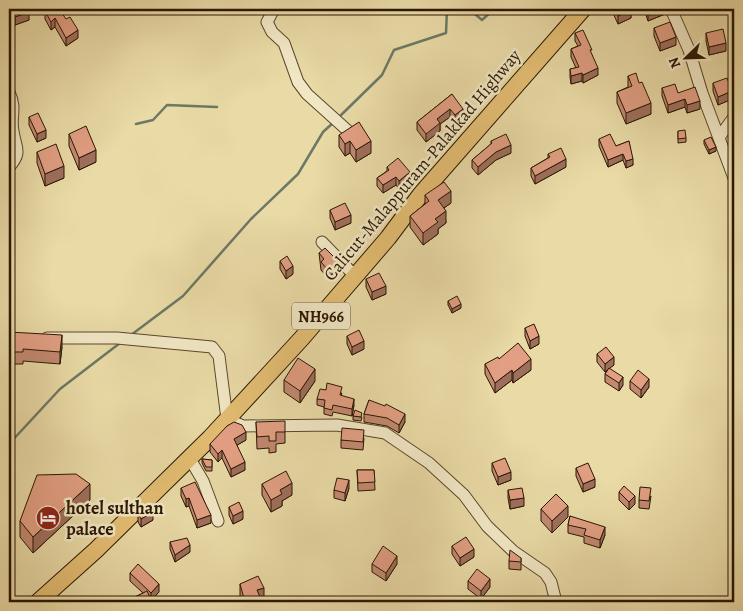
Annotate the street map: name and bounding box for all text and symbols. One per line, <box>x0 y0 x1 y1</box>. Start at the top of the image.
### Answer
north arrow <box>660 32 710 82</box>
street label: Calicut-Malappuram-Palakkad Highway <box>318 43 527 286</box>
text: N <box>664 54 685 71</box>
road number: NH966 <box>292 302 350 330</box>
place label: hotel sulthan palace <box>66 496 164 541</box>
hotel icon: hotel sulthan palace <box>35 505 61 531</box>

